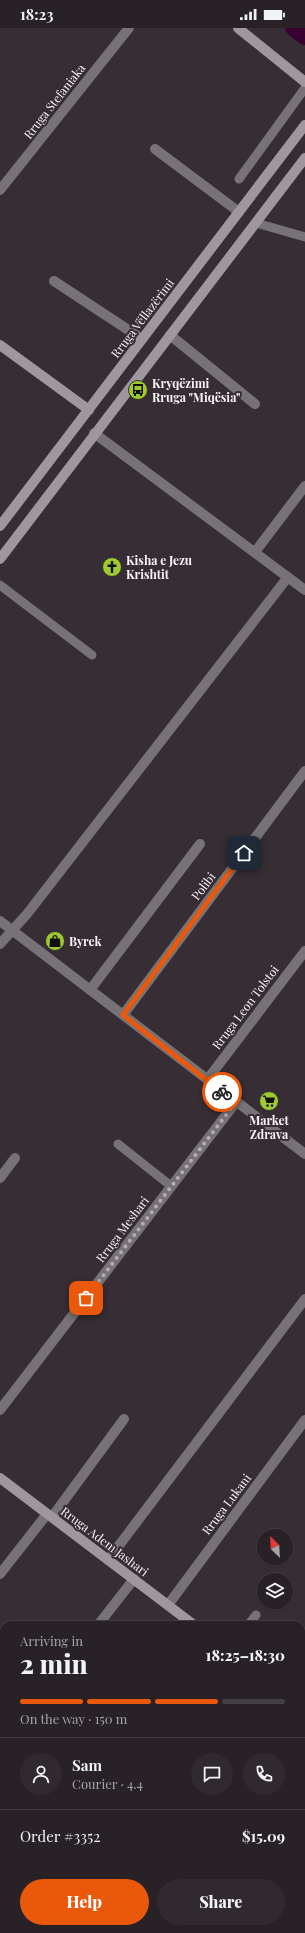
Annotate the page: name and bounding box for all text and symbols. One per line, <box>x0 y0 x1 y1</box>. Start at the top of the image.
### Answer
text: 18:23 <box>20 4 54 24</box>
street label: Rruga Stefaniaka <box>20 60 88 142</box>
street label: Rruga Vëllazërimi <box>107 275 177 361</box>
place label: Kryqëzimi Rruga "Miqësia" <box>152 375 241 405</box>
bus stop icon: Kryqëzimi Rruga "Miqësia" <box>127 379 149 401</box>
place label: Kisha e Jezu Krishtit <box>126 552 193 582</box>
church icon: Kisha e Jezu Krishtit <box>101 556 123 578</box>
pin <box>227 836 261 870</box>
icon: home <box>233 842 255 864</box>
street label: Polibi <box>187 869 219 903</box>
shop icon: Byrek <box>44 930 66 952</box>
place label: Byrek <box>69 933 103 949</box>
street label: Rruga Leon Tolstoi <box>208 961 282 1052</box>
courier <box>202 1072 242 1112</box>
icon: bike <box>211 1081 233 1103</box>
supermarket icon: Market Zdrava <box>258 1090 280 1112</box>
place label: Market Zdrava <box>249 1112 290 1142</box>
street label: Rruga Meshari <box>92 1192 152 1265</box>
pin <box>69 1281 103 1315</box>
icon: bag <box>75 1287 97 1309</box>
street label: Rruga Lukani <box>198 1470 254 1538</box>
street label: Rruga Adem Jashari <box>58 1503 152 1580</box>
north arrow <box>257 1529 293 1565</box>
map controls <box>257 1529 293 1609</box>
button: layers <box>257 1573 293 1609</box>
text: Arriving in <box>20 1632 83 1649</box>
text: 18:25–18:30 <box>206 1645 285 1665</box>
text: 2 min <box>20 1646 88 1681</box>
text: On the way · 150 m <box>20 1710 127 1727</box>
button: person <box>20 1753 62 1795</box>
button: chat <box>191 1753 233 1795</box>
button: phone <box>243 1753 285 1795</box>
text: Sam <box>72 1755 102 1775</box>
text: Courier · 4.4 <box>72 1775 143 1792</box>
text: Order #3352 <box>20 1826 100 1846</box>
text: $15.09 <box>242 1826 285 1846</box>
button: Help <box>20 1879 149 1925</box>
button: Share <box>157 1879 285 1925</box>

